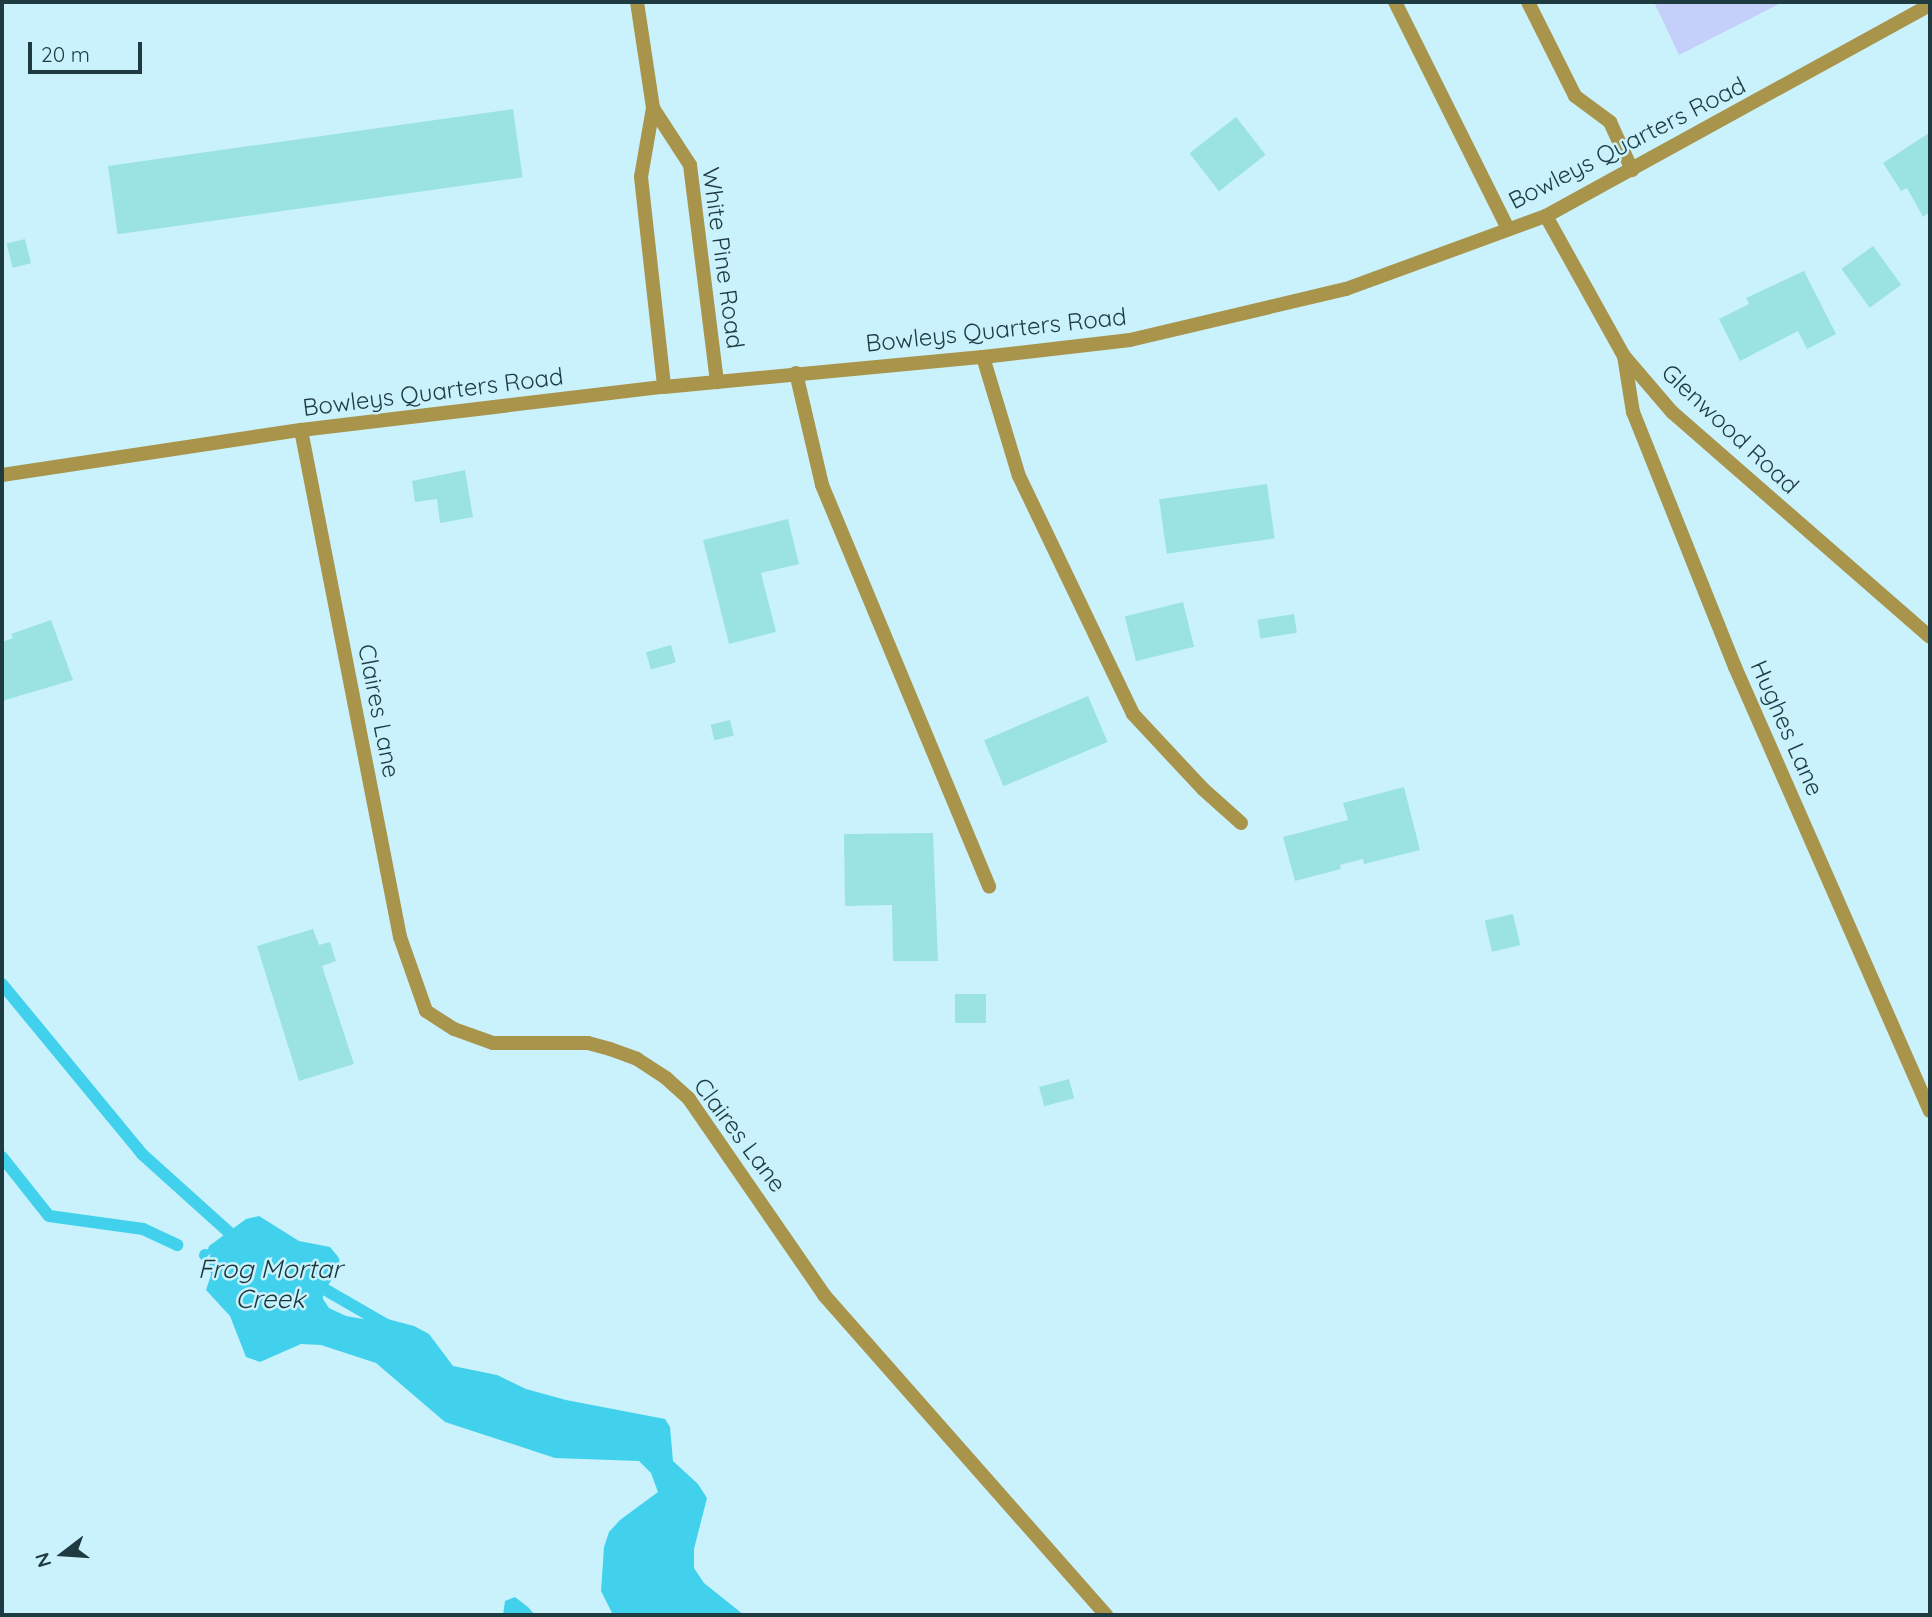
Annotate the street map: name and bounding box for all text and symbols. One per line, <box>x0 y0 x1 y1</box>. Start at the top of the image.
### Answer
scale bar <box>32 28 145 72</box>
text: 20 m <box>41 41 90 67</box>
street label: Bowleys Quarters Road <box>1504 71 1750 215</box>
street label: White Pine Road <box>696 165 750 351</box>
street label: Bowleys Quarters Road <box>864 302 1128 358</box>
street label: Glenwood Road <box>1655 358 1805 500</box>
street label: Bowleys Quarters Road <box>301 362 565 422</box>
street label: Claires Lane <box>352 642 406 780</box>
street label: Hughes Lane <box>1744 656 1830 800</box>
street label: Claires Lane <box>688 1072 792 1198</box>
water label: Frog Mortar Creek <box>198 1253 342 1314</box>
north arrow <box>28 1519 98 1589</box>
text: N <box>29 1550 56 1570</box>

